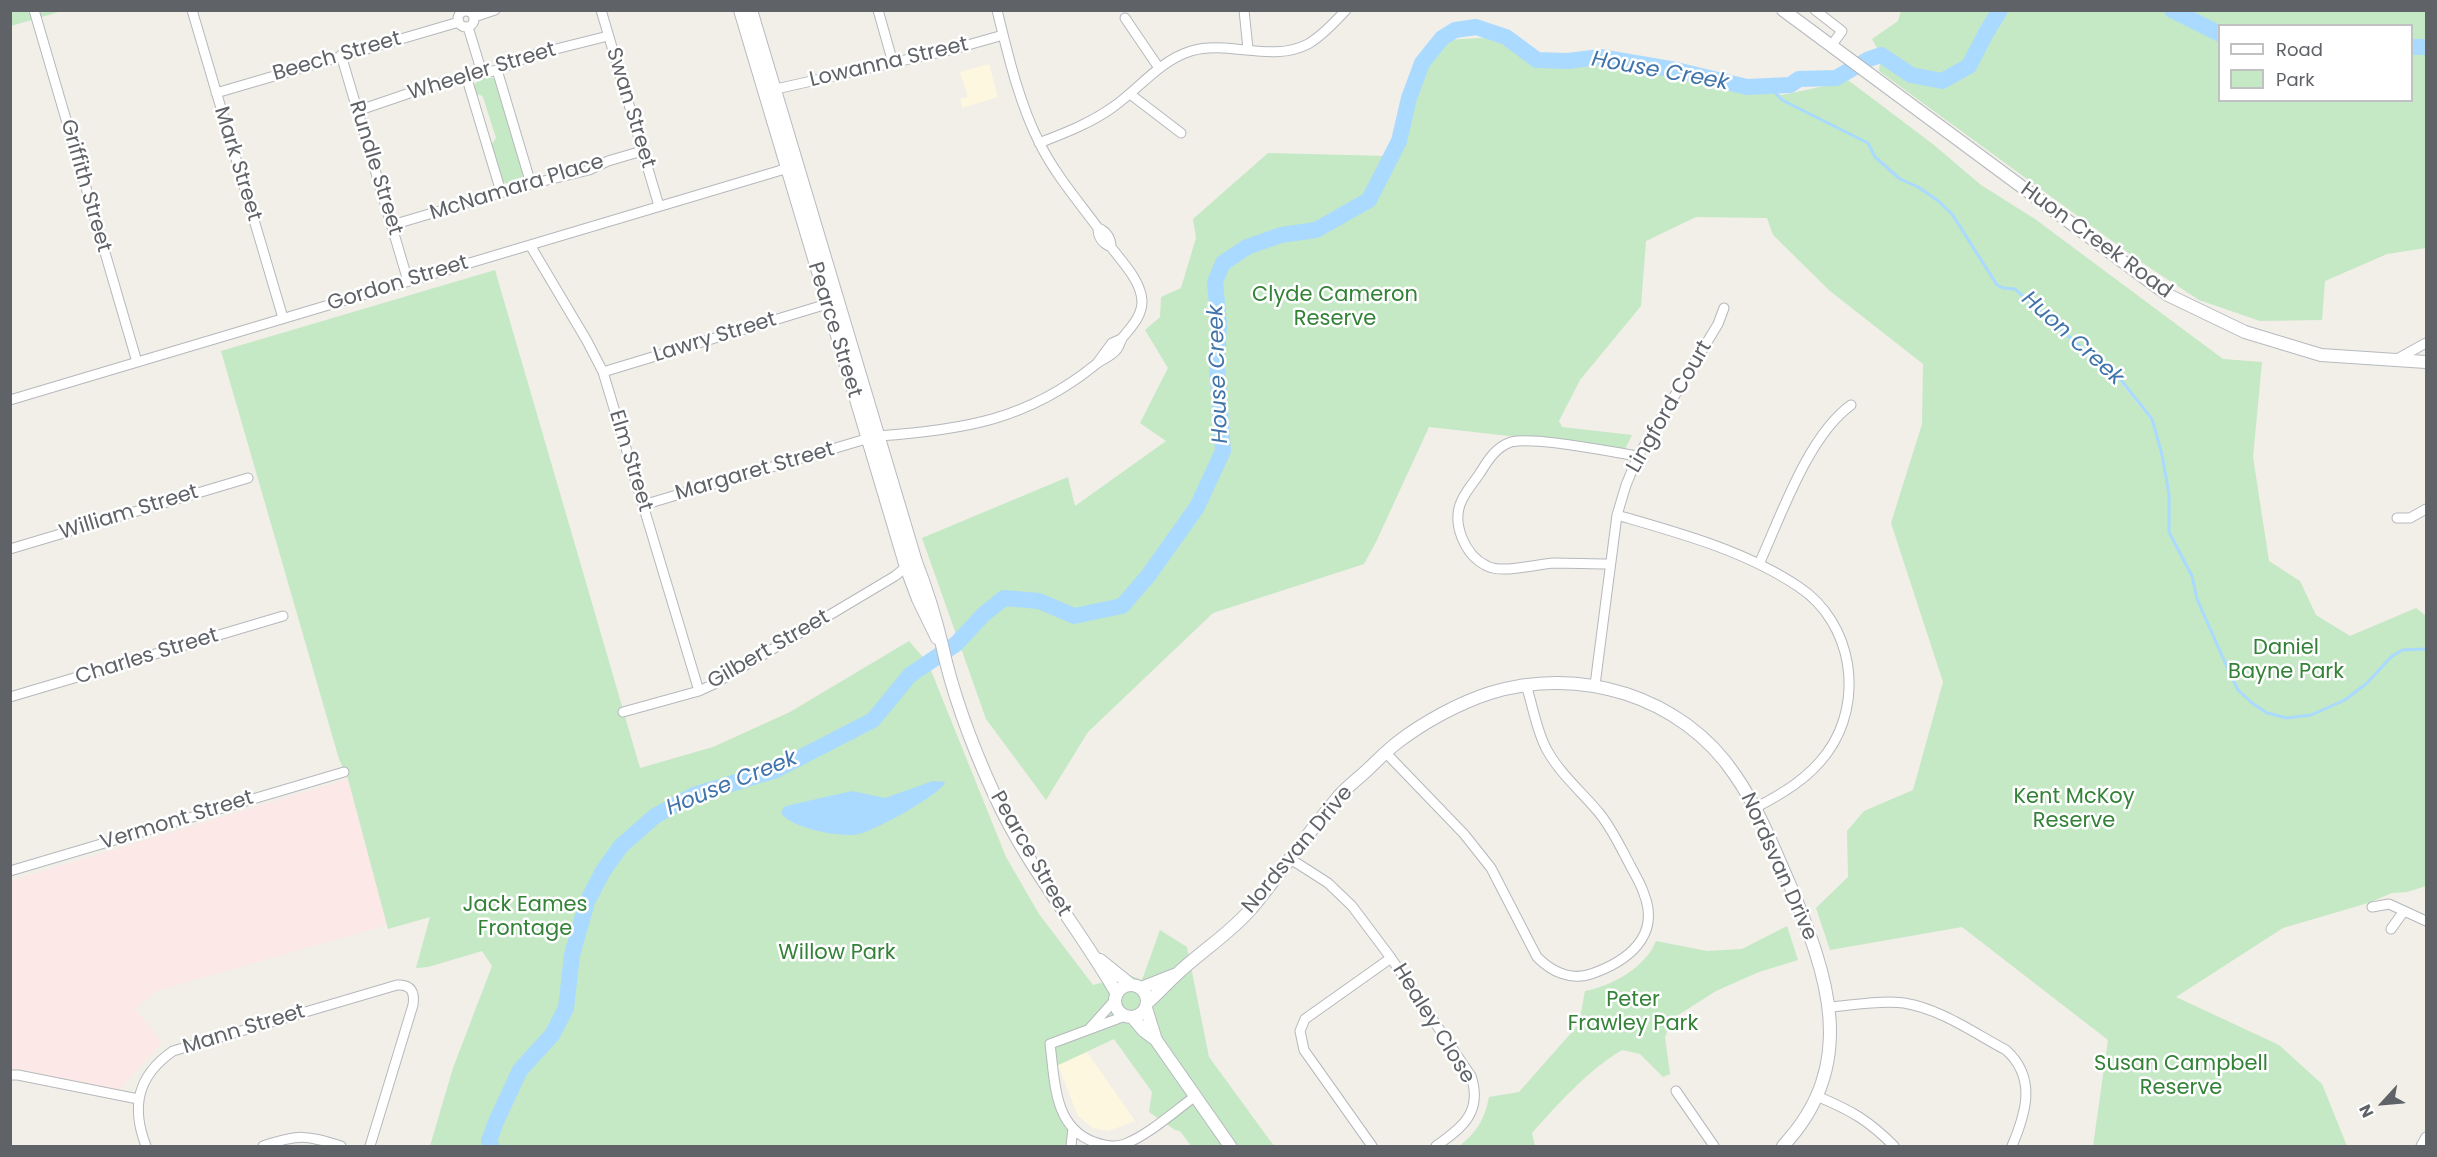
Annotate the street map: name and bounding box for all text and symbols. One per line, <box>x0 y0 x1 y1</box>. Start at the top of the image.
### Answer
legend <box>2218 24 2413 102</box>
street label: Beech Street <box>270 27 404 87</box>
street label: Lowanna Street <box>807 32 971 94</box>
text: Road <box>2276 37 2323 62</box>
street label: Wheeler Street <box>405 38 559 106</box>
street label: Swan Street <box>600 45 660 171</box>
water label: House Creek <box>1589 47 1731 97</box>
text: Park <box>2276 67 2315 92</box>
street label: Rundle Street <box>343 98 407 238</box>
street label: Mark Street <box>208 104 266 224</box>
street label: Griffith Street <box>54 117 116 255</box>
street label: McNamara Place <box>427 150 607 226</box>
street label: Huon Creek Road <box>2015 177 2177 305</box>
street label: Gordon Street <box>325 251 471 317</box>
street label: Pearce Street <box>801 259 867 401</box>
park label: Clyde Cameron Reserve <box>1252 283 1418 333</box>
water label: Huon Creek <box>2016 286 2128 392</box>
water label: House Creek <box>1203 304 1235 444</box>
street label: Lawry Street <box>650 307 780 369</box>
street label: Lingford Court <box>1622 336 1718 478</box>
street label: Elm Street <box>603 407 657 515</box>
street label: Margaret Street <box>673 437 837 507</box>
street label: William Street <box>56 480 202 546</box>
street label: Gilbert Street <box>704 605 834 695</box>
street label: Charles Street <box>73 623 221 691</box>
park label: Daniel Bayne Park <box>2228 636 2344 686</box>
water label: House Creek <box>663 746 801 822</box>
street label: Nordsvan Drive <box>1237 781 1359 919</box>
park label: Kent McKoy Reserve <box>2014 785 2134 835</box>
street label: Vermont Street <box>98 786 256 856</box>
street label: Pearce Street <box>984 787 1076 921</box>
street label: Nordsvan Drive <box>1734 789 1822 945</box>
park label: Jack Eames Frontage <box>462 893 588 943</box>
park label: Willow Park <box>778 941 896 967</box>
street label: Healey Close <box>1386 960 1480 1088</box>
park label: Peter Frawley Park <box>1568 988 1698 1038</box>
street label: Mann Street <box>180 999 308 1061</box>
park label: Susan Campbell Reserve <box>2094 1052 2268 1102</box>
north arrow <box>2353 1073 2413 1133</box>
text: N <box>2353 1101 2379 1122</box>

